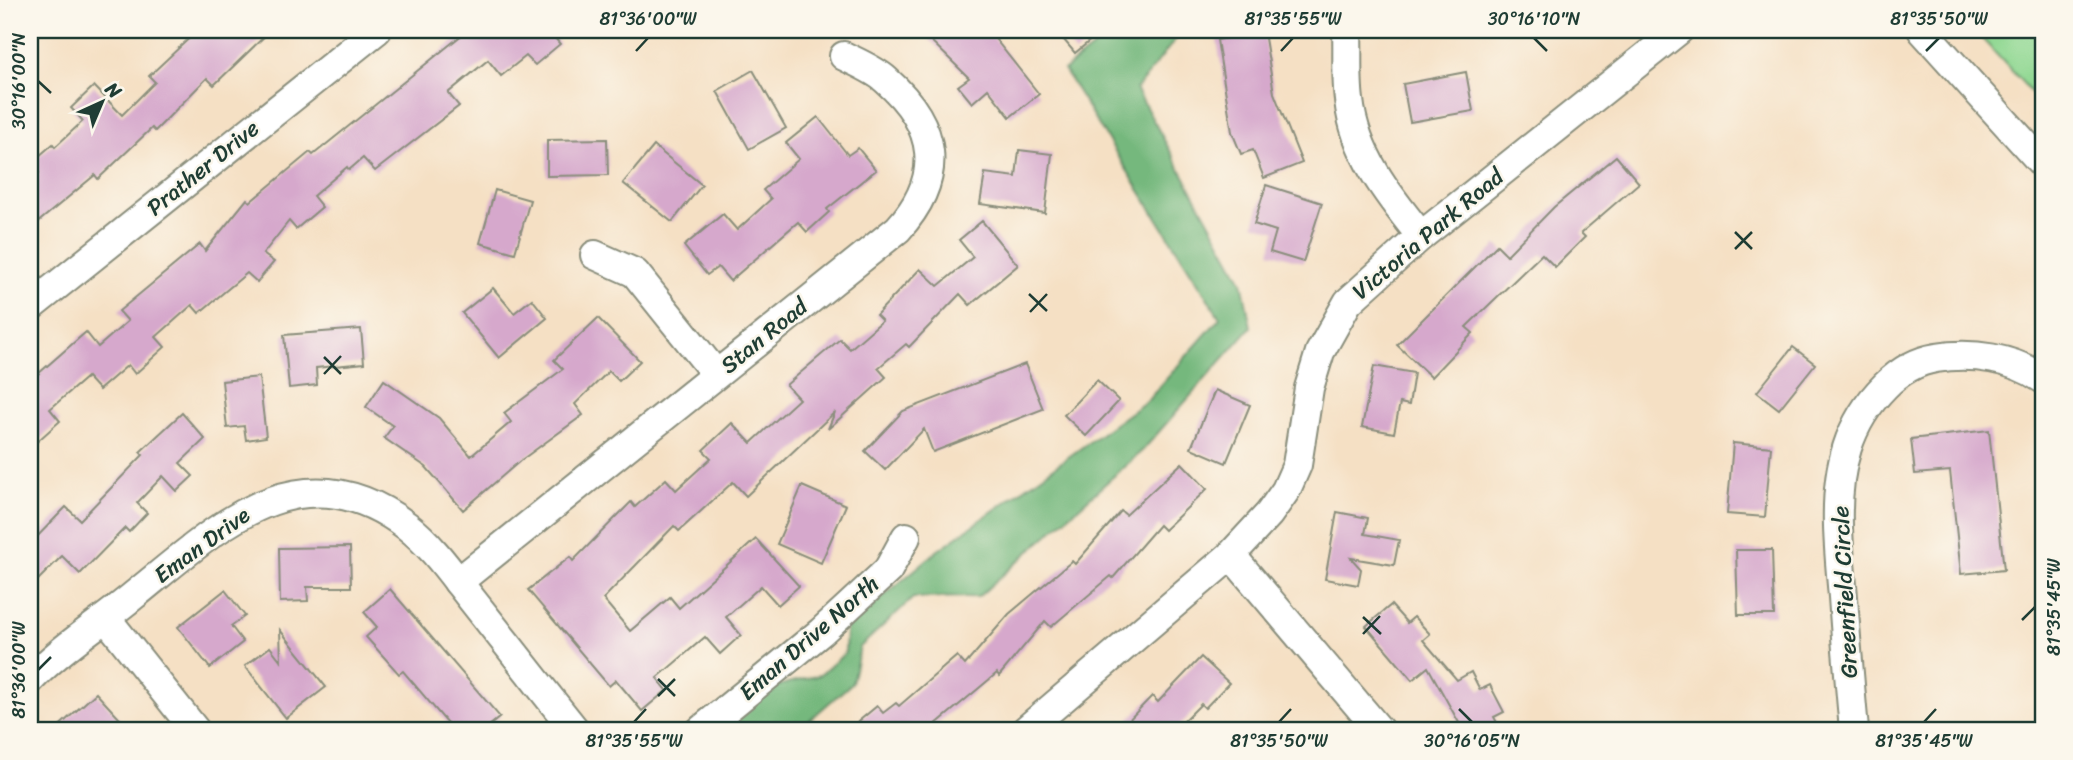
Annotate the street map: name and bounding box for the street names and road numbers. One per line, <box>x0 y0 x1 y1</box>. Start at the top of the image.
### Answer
street label: Prather Drive <box>137 109 269 227</box>
street label: Victoria Park Road <box>1343 156 1515 310</box>
street label: Stan Road <box>711 286 819 385</box>
street label: Eman Drive <box>145 496 259 594</box>
street label: Greenfield Circle <box>1820 505 1870 679</box>
street label: Eman Drive North <box>729 565 889 711</box>

